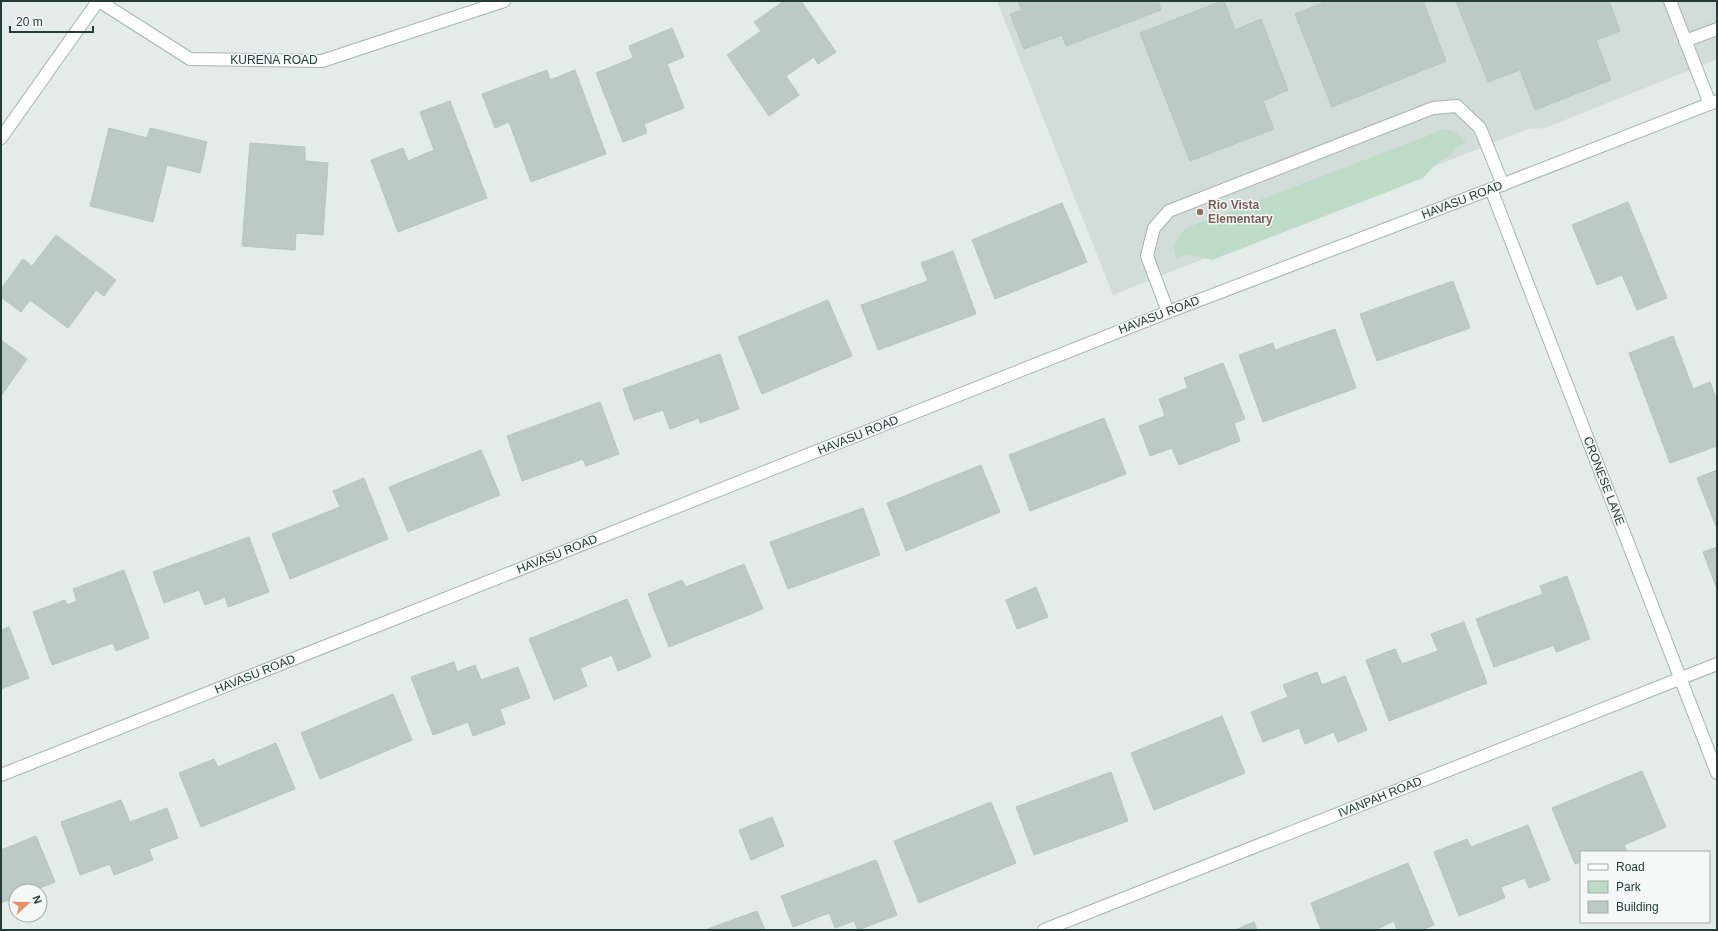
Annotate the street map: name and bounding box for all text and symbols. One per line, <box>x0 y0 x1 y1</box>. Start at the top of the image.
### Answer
scale bar <box>10 8 93 34</box>
text: 20 m <box>16 15 43 29</box>
street label: KURENA ROAD <box>230 53 318 67</box>
street label: HAVASU ROAD <box>1420 178 1505 222</box>
place label: Rio Vista Elementary <box>1208 198 1273 226</box>
marker: Rio Vista Elementary <box>1195 207 1205 217</box>
street label: HAVASU ROAD <box>1117 293 1202 337</box>
street label: HAVASU ROAD <box>816 412 901 458</box>
street label: CRONESE LANE <box>1581 435 1627 527</box>
street label: HAVASU ROAD <box>515 531 600 577</box>
street label: HAVASU ROAD <box>213 651 298 697</box>
street label: IVANPAH ROAD <box>1336 774 1424 820</box>
legend <box>1580 851 1710 923</box>
text: Road <box>1616 860 1645 874</box>
text: Park <box>1616 880 1642 894</box>
north arrow <box>8 883 48 923</box>
text: N <box>30 894 44 905</box>
text: Building <box>1616 900 1659 914</box>

